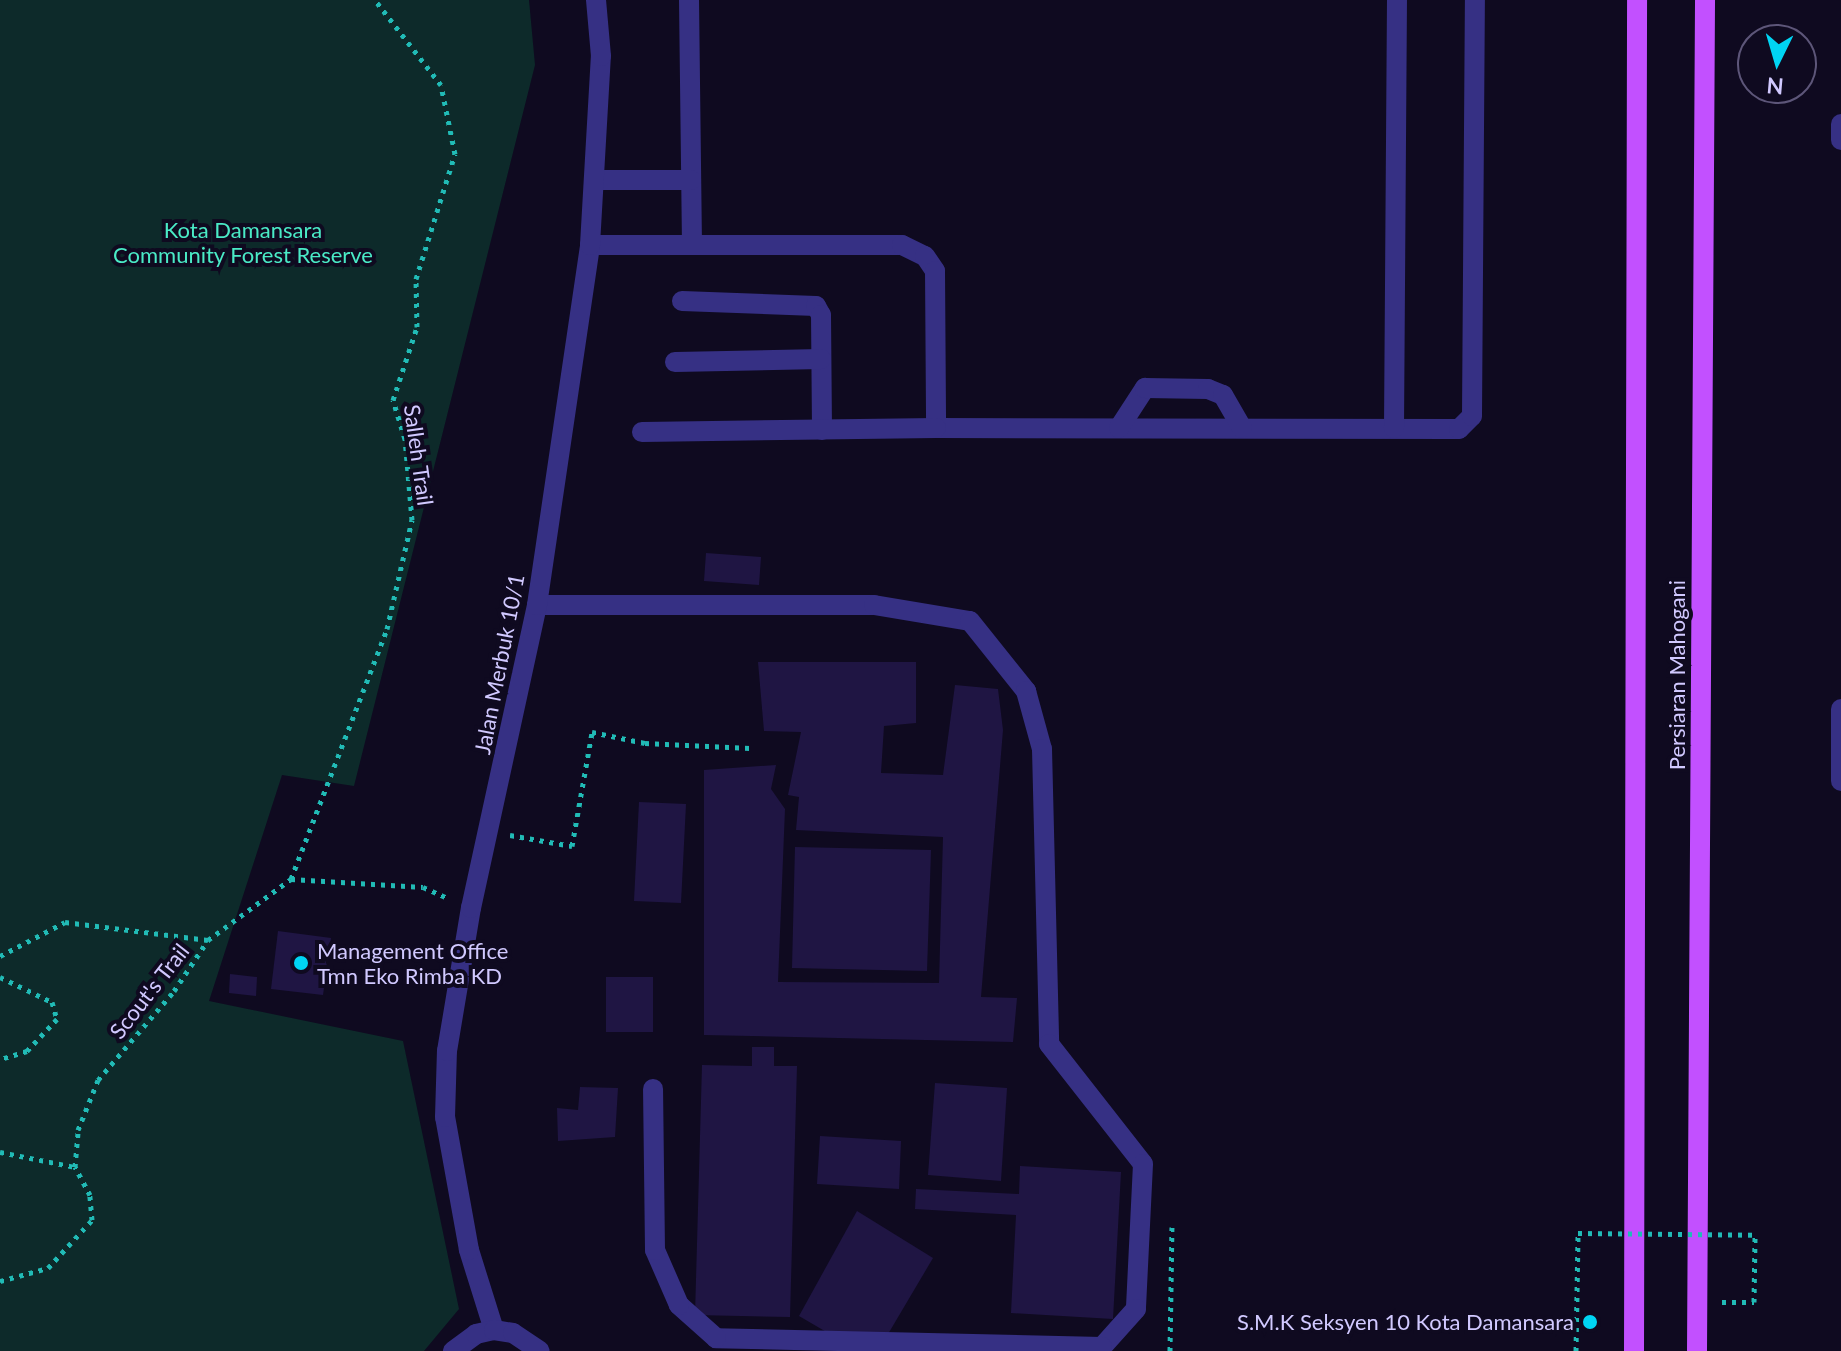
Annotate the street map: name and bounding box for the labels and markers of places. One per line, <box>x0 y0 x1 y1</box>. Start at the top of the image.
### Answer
place label: Management Office Tmn Eko Rimba KD <box>317 937 508 988</box>
marker: Management Office Tmn Eko Rimba KD <box>292 954 310 972</box>
place label: S.M.K Seksyen 10 Kota Damansara <box>1237 1309 1574 1335</box>
marker: S.M.K Seksyen 10 Kota Damansara <box>1581 1313 1599 1331</box>

